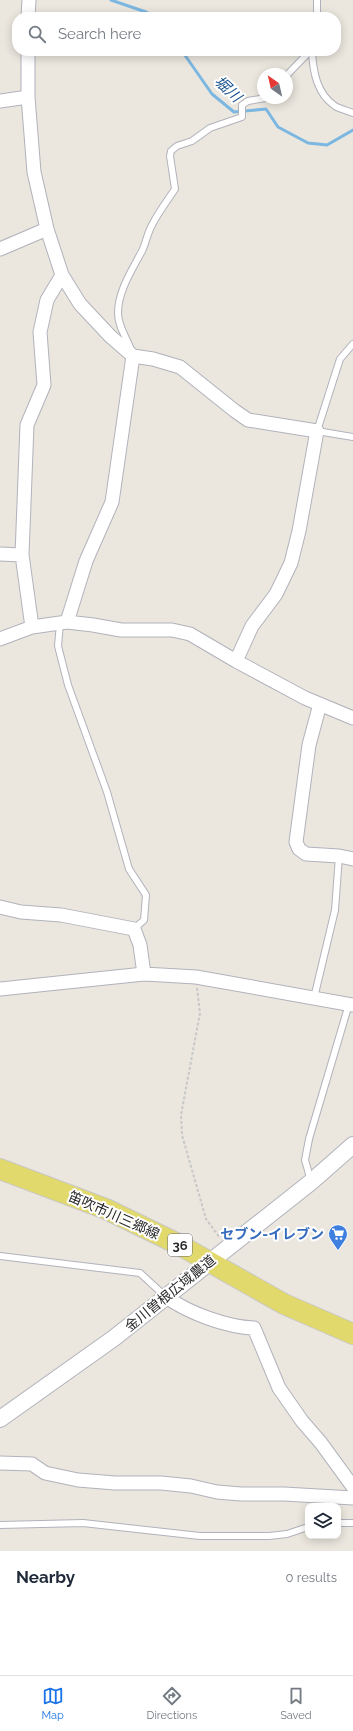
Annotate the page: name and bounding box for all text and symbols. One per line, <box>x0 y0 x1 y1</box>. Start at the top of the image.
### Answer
search box <box>12 12 341 56</box>
icon: search <box>26 23 48 45</box>
text: Search here <box>58 25 141 43</box>
north arrow <box>257 68 293 104</box>
water label: 堀川 <box>211 72 247 107</box>
street label: 笛吹市川三郷線 <box>66 1188 162 1242</box>
supermarket icon: セブン-イレブン <box>327 1223 349 1251</box>
place label: セブン-イレブン <box>220 1226 324 1242</box>
road number: 36 <box>168 1234 192 1256</box>
street label: 金川曽根広域農道 <box>121 1252 219 1334</box>
map controls <box>305 1503 341 1539</box>
button: layers <box>305 1503 341 1539</box>
text: Nearby <box>16 1567 75 1587</box>
text: 0 results <box>286 1570 337 1585</box>
tab: Map <box>41 1685 64 1722</box>
tab: Directions <box>147 1685 197 1722</box>
tab: Saved <box>280 1685 312 1722</box>

